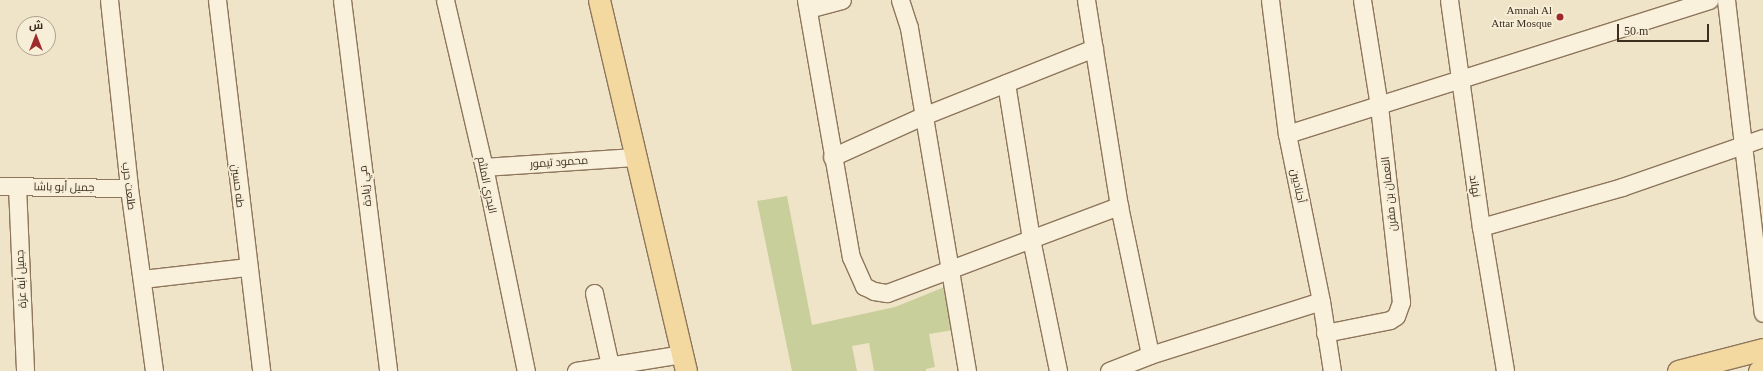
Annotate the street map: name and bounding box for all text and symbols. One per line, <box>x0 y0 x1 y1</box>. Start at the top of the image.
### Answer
place label: Amnah Al Attar Mosque <box>1491 4 1552 30</box>
marker: Amnah Al Attar Mosque <box>1555 12 1565 22</box>
north arrow <box>16 16 56 56</box>
scale bar <box>1619 16 1711 42</box>
text: ش <box>29 19 43 31</box>
text: 50 m <box>1624 24 1648 38</box>
street label: محمود تيمور <box>529 153 589 171</box>
street label: البدري الملثم <box>475 155 499 215</box>
street label: النعمان بن مقرن <box>1379 156 1399 232</box>
street label: طلعت حرب <box>120 161 138 211</box>
street label: طه حسين <box>229 163 247 209</box>
street label: مي زيادة <box>356 165 374 207</box>
street label: أجناديين <box>1288 168 1308 204</box>
street label: نهاند <box>1467 174 1483 198</box>
street label: جميل أبو باشا <box>34 180 94 194</box>
street label: جميل أبة عزة <box>13 249 29 309</box>

